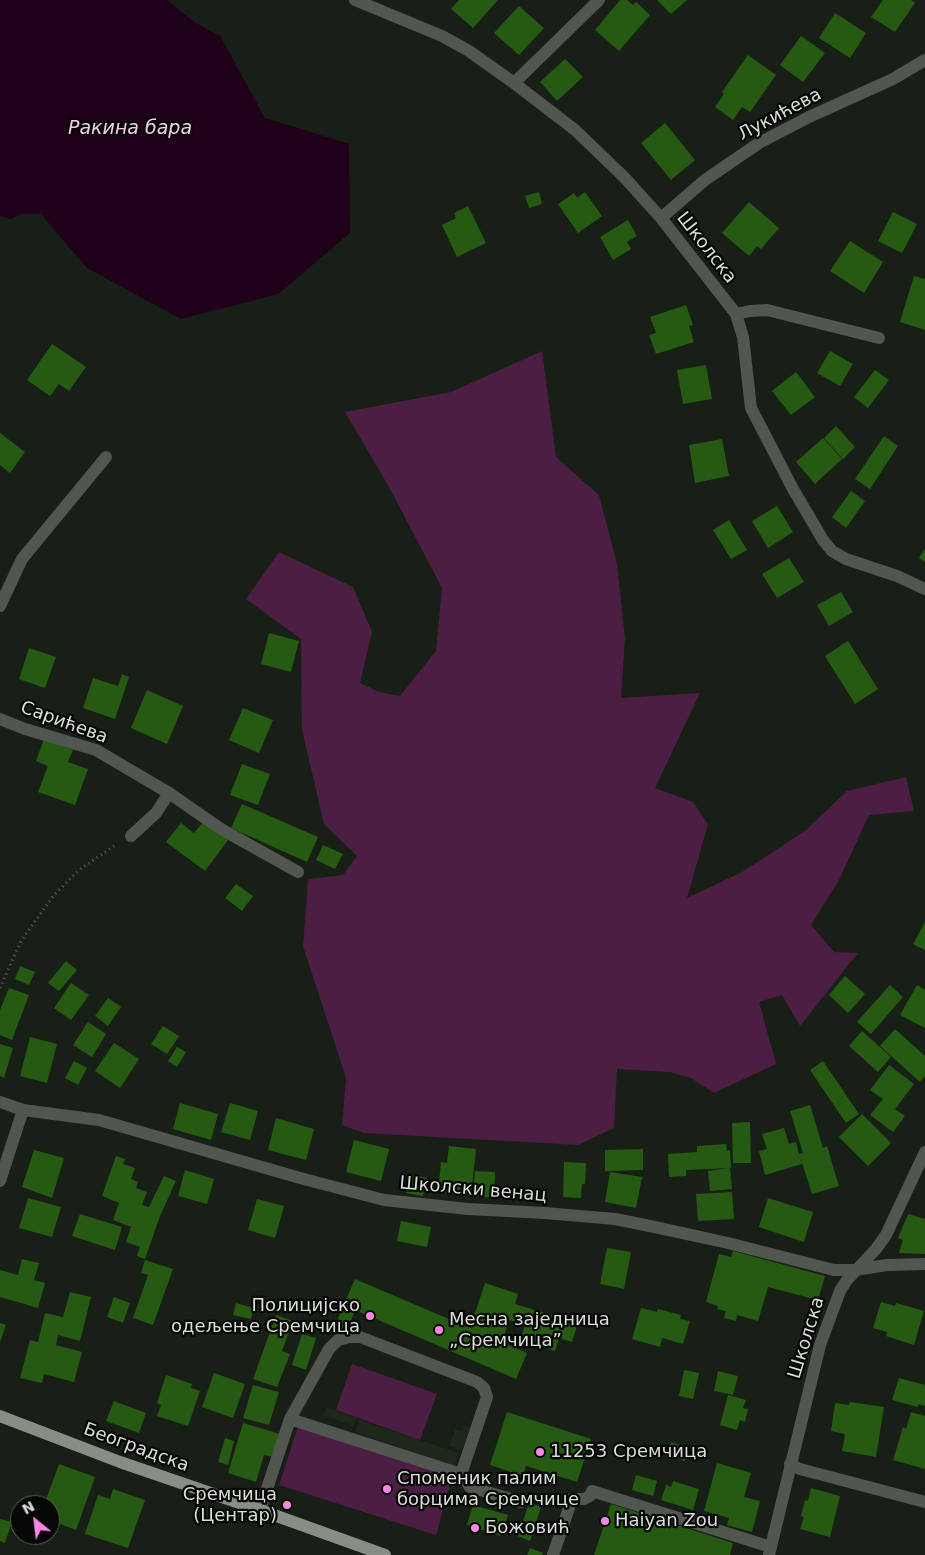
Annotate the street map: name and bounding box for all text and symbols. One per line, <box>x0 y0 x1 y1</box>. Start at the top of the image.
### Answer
street label: Лукићева <box>735 84 825 146</box>
water label: Ракина бара <box>68 118 192 140</box>
street label: Школска <box>671 208 741 288</box>
street label: Сарићева <box>17 697 111 749</box>
street label: Школски венац <box>399 1173 547 1207</box>
street label: Школска <box>784 1294 830 1382</box>
place label: Полицијско одељење Сремчица <box>171 1295 360 1338</box>
place label: Месна заједница „Сремчица” <box>449 1309 610 1352</box>
marker: Полицијско одељење Сремчица <box>364 1310 376 1322</box>
marker: Месна заједница „Сремчица” <box>433 1324 445 1336</box>
street label: Београдска <box>80 1419 192 1477</box>
place label: 11253 Сремчица <box>550 1441 707 1463</box>
marker: 11253 Сремчица <box>534 1446 546 1458</box>
place label: Споменик палим борцима Сремчице <box>397 1468 579 1510</box>
marker: Споменик палим борцима Сремчице <box>381 1483 393 1495</box>
place label: Сремчица (Центар) <box>183 1484 277 1526</box>
north arrow <box>10 1495 60 1545</box>
text: N <box>19 1498 37 1518</box>
marker: Сремчица (Центар) <box>281 1499 293 1511</box>
place label: Haiyan Zou <box>615 1510 718 1532</box>
marker: Haiyan Zou <box>599 1515 611 1527</box>
place label: Божовић <box>485 1517 570 1539</box>
marker: Божовић <box>469 1522 481 1534</box>

